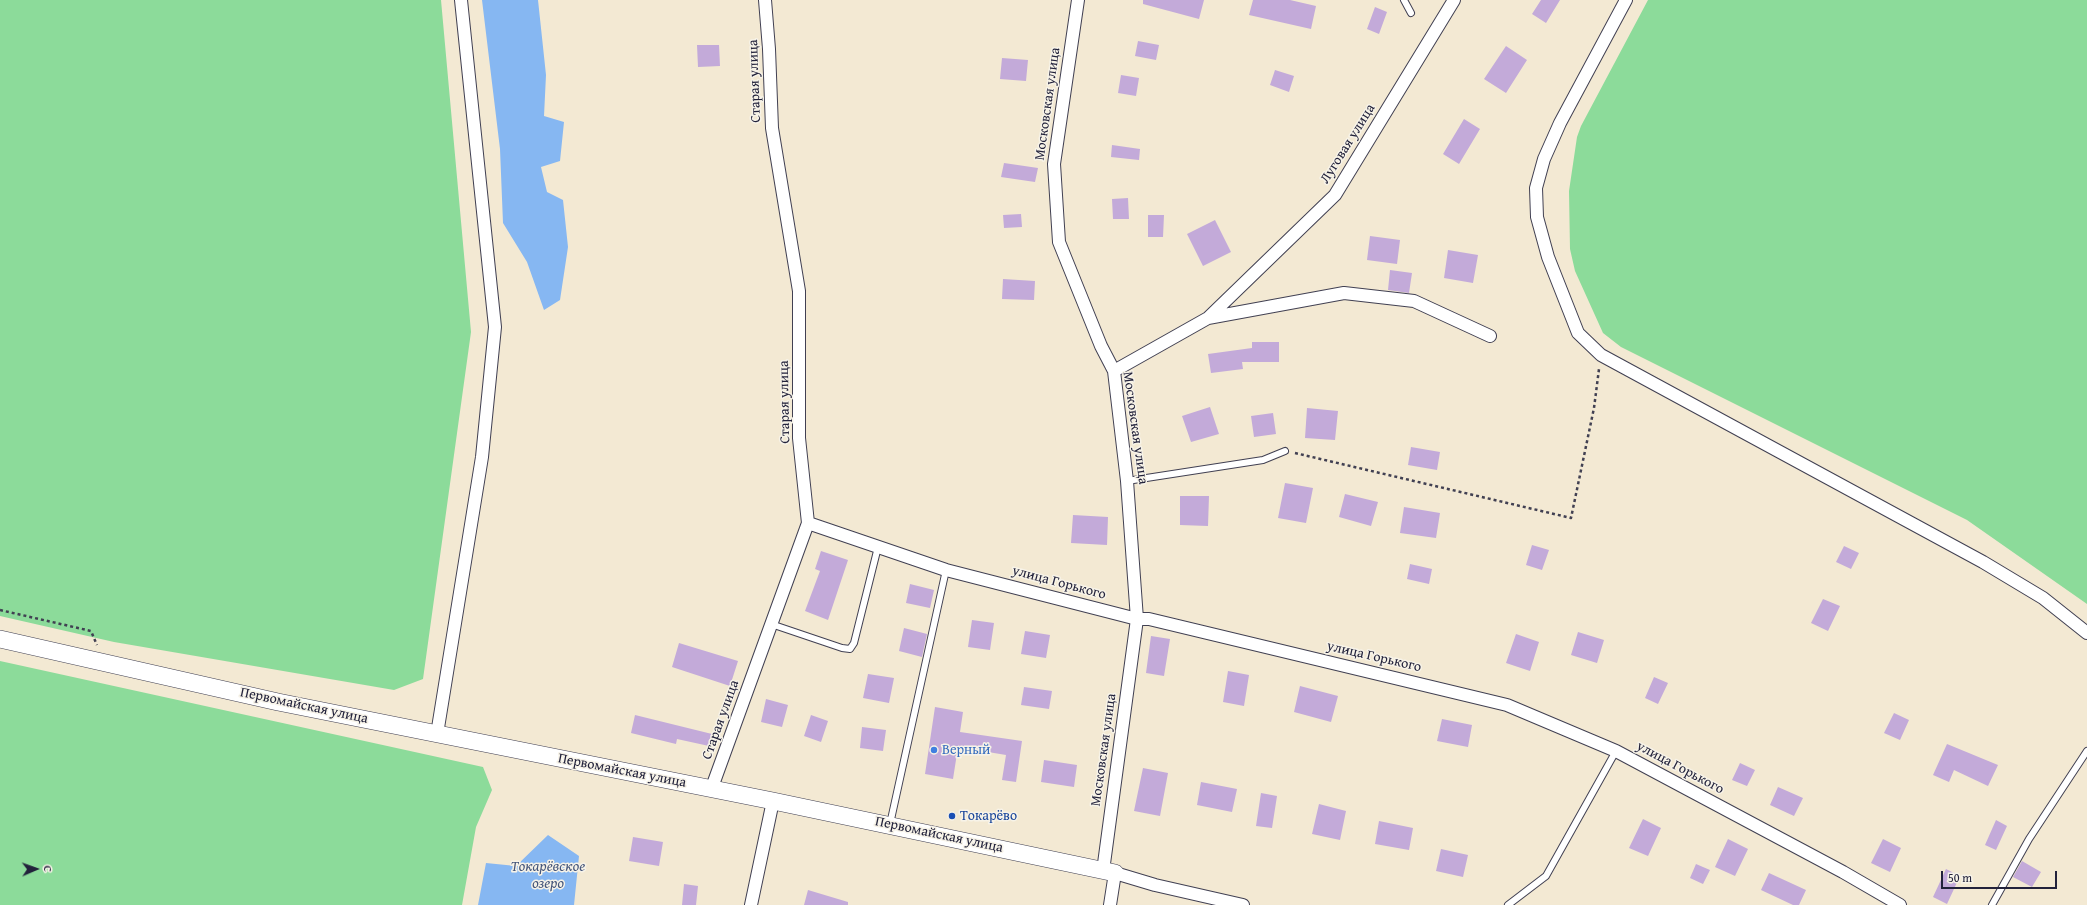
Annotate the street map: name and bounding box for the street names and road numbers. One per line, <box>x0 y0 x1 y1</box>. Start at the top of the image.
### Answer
street label: Старая улица <box>745 39 765 123</box>
street label: Московская улица <box>1032 46 1064 162</box>
street label: Луговая улица <box>1317 101 1379 187</box>
street label: Старая улица <box>776 360 794 444</box>
street label: Московская улица <box>1119 370 1151 486</box>
street label: улица Горького <box>1010 562 1108 604</box>
street label: улица Горького <box>1325 638 1423 676</box>
street label: Старая улица <box>699 678 743 762</box>
street label: Первомайская улица <box>239 684 369 728</box>
street label: Московская улица <box>1088 692 1120 808</box>
street label: улица Горького <box>1633 738 1727 798</box>
street label: Первомайская улица <box>556 750 688 792</box>
street label: Первомайская улица <box>874 813 1004 857</box>

